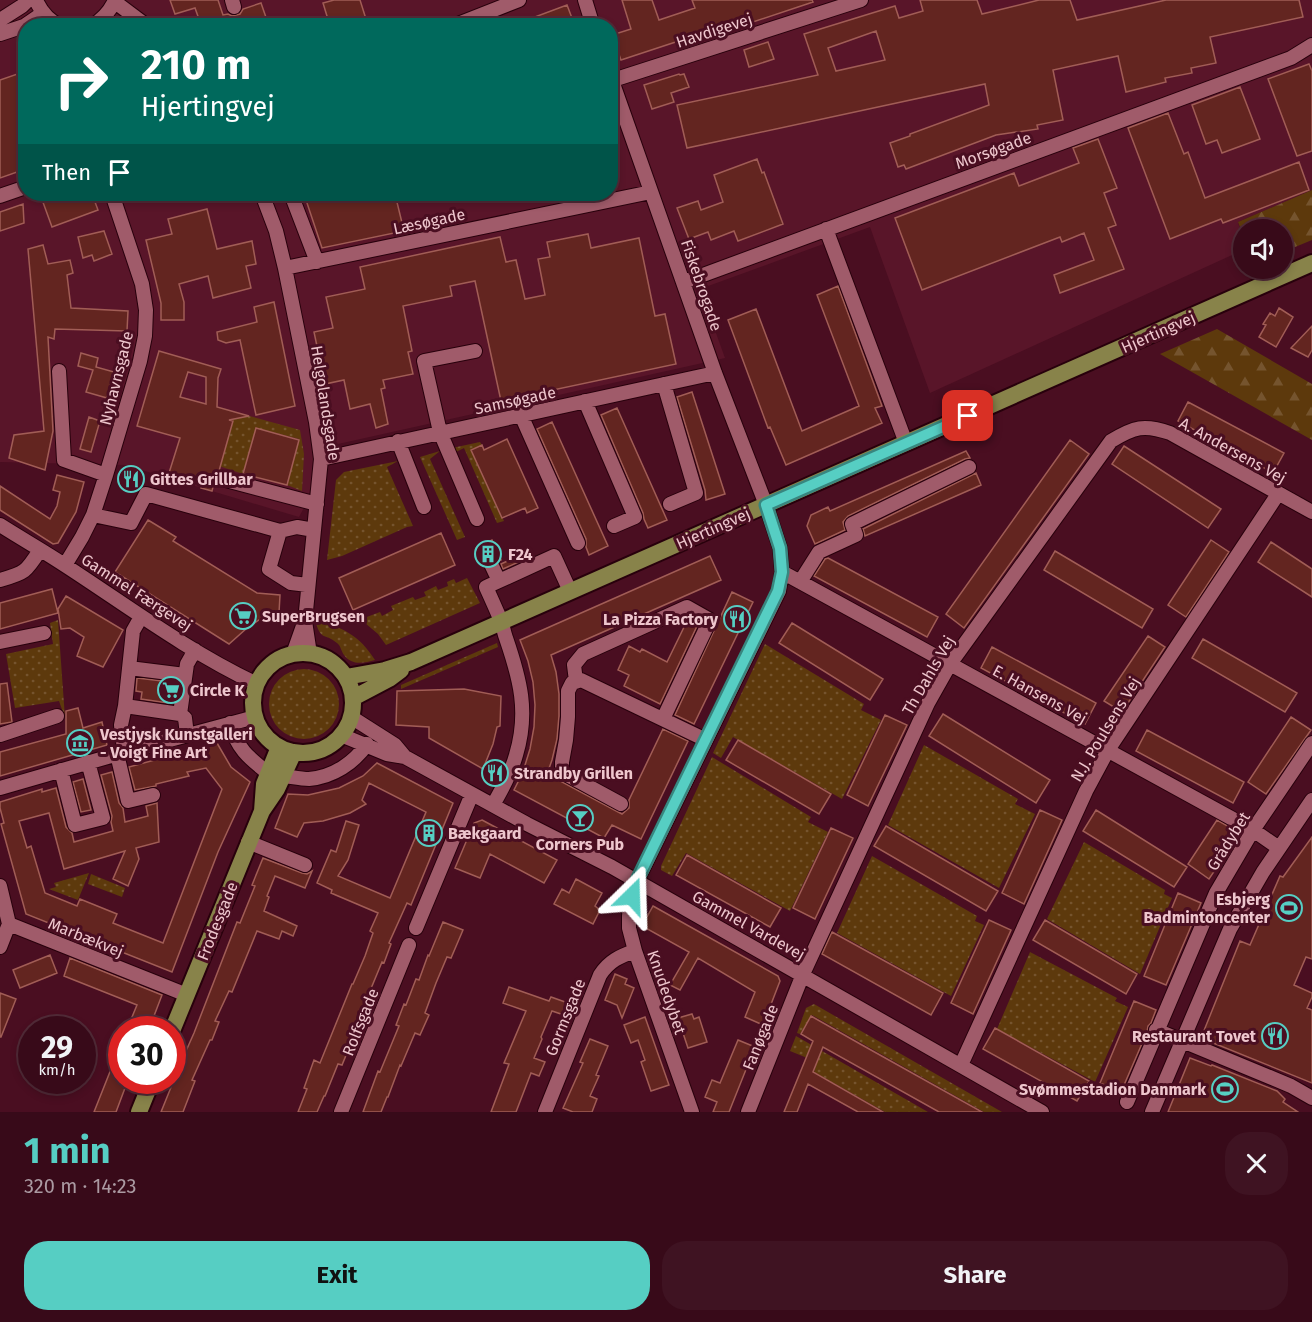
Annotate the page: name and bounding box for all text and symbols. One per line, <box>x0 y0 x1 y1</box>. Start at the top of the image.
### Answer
street label: Havdigevej <box>674 9 755 52</box>
text: 210 m <box>141 40 251 90</box>
icon: right <box>42 42 120 120</box>
text: Hjertingvej <box>141 91 275 123</box>
street label: Morsøgade <box>953 128 1034 173</box>
icon: arrive <box>103 156 136 189</box>
text: Then <box>42 159 91 186</box>
street label: Læsøgade <box>391 205 467 238</box>
map controls <box>1233 219 1293 279</box>
button: sound <box>1233 219 1293 279</box>
street label: Fiskebrogade <box>677 237 726 333</box>
street label: Hjertingvej <box>1118 308 1198 357</box>
street label: Nyhavnsgade <box>96 329 137 427</box>
street label: Helgolandsgade <box>307 344 344 462</box>
street label: Samsøgade <box>473 383 558 418</box>
pin <box>942 390 993 441</box>
icon: arrive <box>951 399 984 432</box>
street label: A. Andersens Vej <box>1176 413 1289 488</box>
restaurant icon: Gittes Grillbar <box>116 464 146 494</box>
place label: Gittes Grillbar <box>150 470 253 489</box>
street label: Hjertingvej <box>673 504 753 553</box>
building icon: F24 <box>473 539 503 569</box>
place label: F24 <box>508 545 532 564</box>
street label: Gammel Færgevej <box>78 550 196 635</box>
supermarket icon: SuperBrugsen <box>228 601 258 631</box>
restaurant icon: La Pizza Factory <box>722 604 752 634</box>
place label: SuperBrugsen <box>262 607 365 626</box>
place label: La Pizza Factory <box>603 610 719 629</box>
street label: Th Dahls Vej <box>898 632 959 718</box>
street label: E. Hansens Vej <box>989 661 1090 728</box>
street label: N.J. Poulsens Vej <box>1067 673 1144 785</box>
supermarket icon: Circle K <box>156 675 186 705</box>
place label: Circle K <box>190 681 246 700</box>
place label: Vestjysk Kunstgalleri - Voigt Fine Art <box>99 725 253 762</box>
museum icon: Vestjysk Kunstgalleri - Voigt Fine Art <box>65 728 95 758</box>
restaurant icon: Strandby Grillen <box>480 758 510 788</box>
place label: Strandby Grillen <box>514 764 633 783</box>
bar icon: Corners Pub <box>565 803 595 833</box>
street label: Grådybet <box>1203 808 1254 874</box>
building icon: Bækgaard <box>414 818 444 848</box>
place label: Bækgaard <box>448 824 522 843</box>
place label: Corners Pub <box>536 835 624 854</box>
position arrow <box>600 864 664 928</box>
street label: Frodesgade <box>193 879 242 963</box>
street label: Gammel Vardevej <box>689 887 808 964</box>
place label: Esbjerg Badmintoncenter <box>1143 890 1271 927</box>
sports icon: Esbjerg Badmintoncenter <box>1274 893 1304 923</box>
street label: Marbækvej <box>45 914 126 961</box>
street label: Knudedybet <box>643 948 690 1037</box>
street label: Gormsgade <box>541 976 590 1059</box>
street label: Rolfsgade <box>338 986 383 1059</box>
street label: Fanøgade <box>739 1001 782 1073</box>
speed limit sign: 30 <box>108 1016 186 1094</box>
restaurant icon: Restaurant Tovet <box>1260 1021 1290 1051</box>
place label: Restaurant Tovet <box>1132 1027 1257 1046</box>
text: 29 <box>41 1030 73 1066</box>
text: km/h <box>38 1061 76 1079</box>
sports icon: Svømmestadion Danmark <box>1210 1074 1240 1104</box>
place label: Svømmestadion Danmark <box>1019 1080 1206 1099</box>
text: 1 min <box>24 1129 111 1173</box>
button: close <box>1225 1132 1288 1195</box>
text: 320 m · 14:23 <box>24 1174 137 1198</box>
button: Exit <box>24 1241 650 1310</box>
button: Share <box>662 1241 1288 1310</box>

